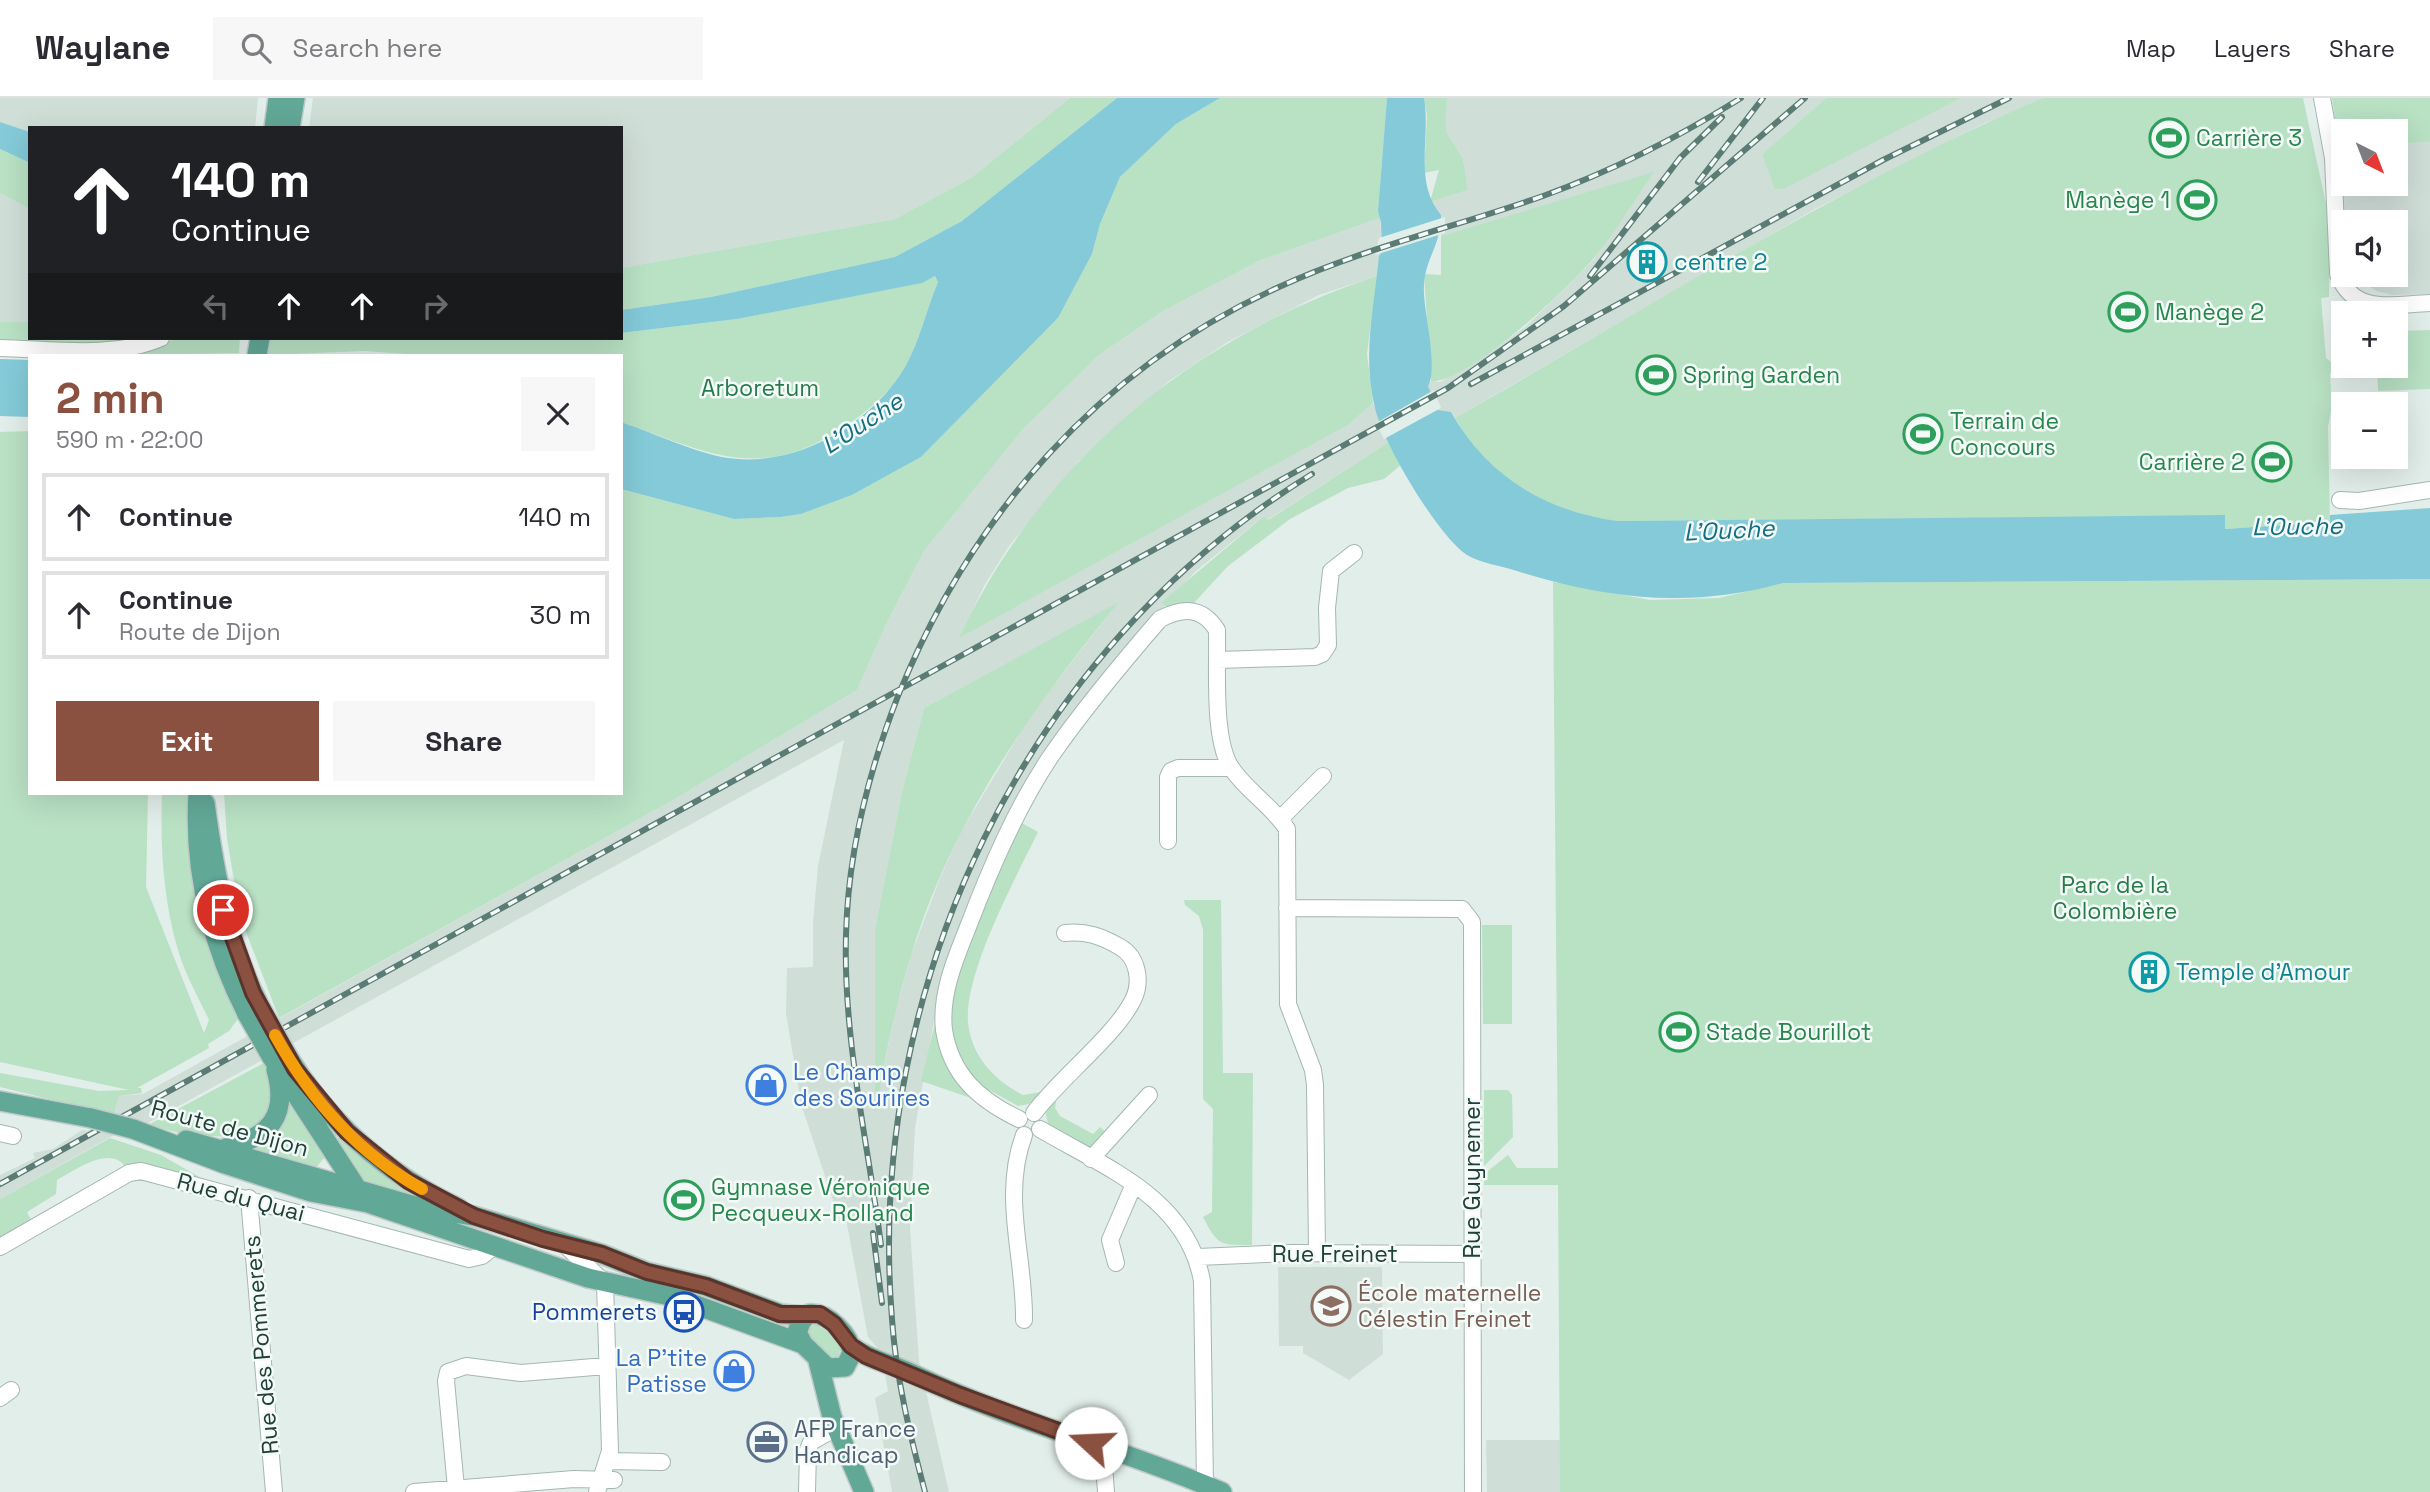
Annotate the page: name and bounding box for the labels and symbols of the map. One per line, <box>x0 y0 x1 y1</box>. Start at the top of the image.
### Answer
sports icon: Carrière 3 <box>2148 117 2190 159</box>
north arrow <box>2331 119 2408 196</box>
place label: Carrière 3 <box>2196 123 2302 153</box>
sports icon: Manège 1 <box>2176 179 2218 221</box>
place label: Manège 1 <box>2065 185 2170 215</box>
building icon: centre 2 <box>1626 241 1668 283</box>
place label: centre 2 <box>1674 247 1767 277</box>
sports icon: Manège 2 <box>2107 291 2149 333</box>
place label: Manège 2 <box>2155 297 2264 327</box>
sports icon: Spring Garden <box>1635 354 1677 396</box>
place label: Spring Garden <box>1683 360 1840 390</box>
park label: Arboretum <box>701 373 819 403</box>
water label: L'Ouche <box>816 385 909 461</box>
place label: Terrain de Concours <box>1950 406 2059 462</box>
sports icon: Terrain de Concours <box>1902 413 1944 455</box>
sports icon: Carrière 2 <box>2251 441 2293 483</box>
place label: Carrière 2 <box>2139 447 2245 477</box>
water label: L'Ouche <box>2252 510 2343 542</box>
water label: L'Ouche <box>1683 512 1776 548</box>
park label: Parc de la Colombière <box>2053 870 2177 926</box>
pin <box>193 880 253 940</box>
building icon: Temple d'Amour <box>2128 951 2170 993</box>
place label: Temple d'Amour <box>2176 957 2350 987</box>
sports icon: Stade Bourillot <box>1658 1011 1700 1053</box>
place label: Stade Bourillot <box>1706 1017 1871 1047</box>
place label: Le Champ des Sourires <box>793 1057 930 1113</box>
shop icon: Le Champ des Sourires <box>745 1064 787 1106</box>
street label: Route de Dijon <box>148 1093 312 1163</box>
street label: Rue Guynemer <box>1457 1097 1487 1259</box>
street label: Rue du Quai <box>174 1166 308 1228</box>
place label: Gymnase Véronique Pecqueux-Rolland <box>711 1172 930 1228</box>
sports icon: Gymnase Véronique Pecqueux-Rolland <box>663 1179 705 1221</box>
street label: Rue des Pommerets <box>236 1234 286 1456</box>
street label: Rue Freinet <box>1272 1239 1398 1269</box>
place label: École maternelle Célestin Freinet <box>1358 1278 1541 1334</box>
school or university icon: École maternelle Célestin Freinet <box>1310 1285 1352 1327</box>
bus stop icon: Pommerets <box>663 1291 705 1333</box>
place label: Pommerets <box>532 1297 657 1327</box>
place label: La P'tite Patisse <box>616 1343 707 1399</box>
shop icon: La P'tite Patisse <box>713 1350 755 1392</box>
position arrow <box>1054 1406 1128 1480</box>
place label: AFP France Handicap <box>794 1414 916 1470</box>
office icon: AFP France Handicap <box>746 1421 788 1463</box>

